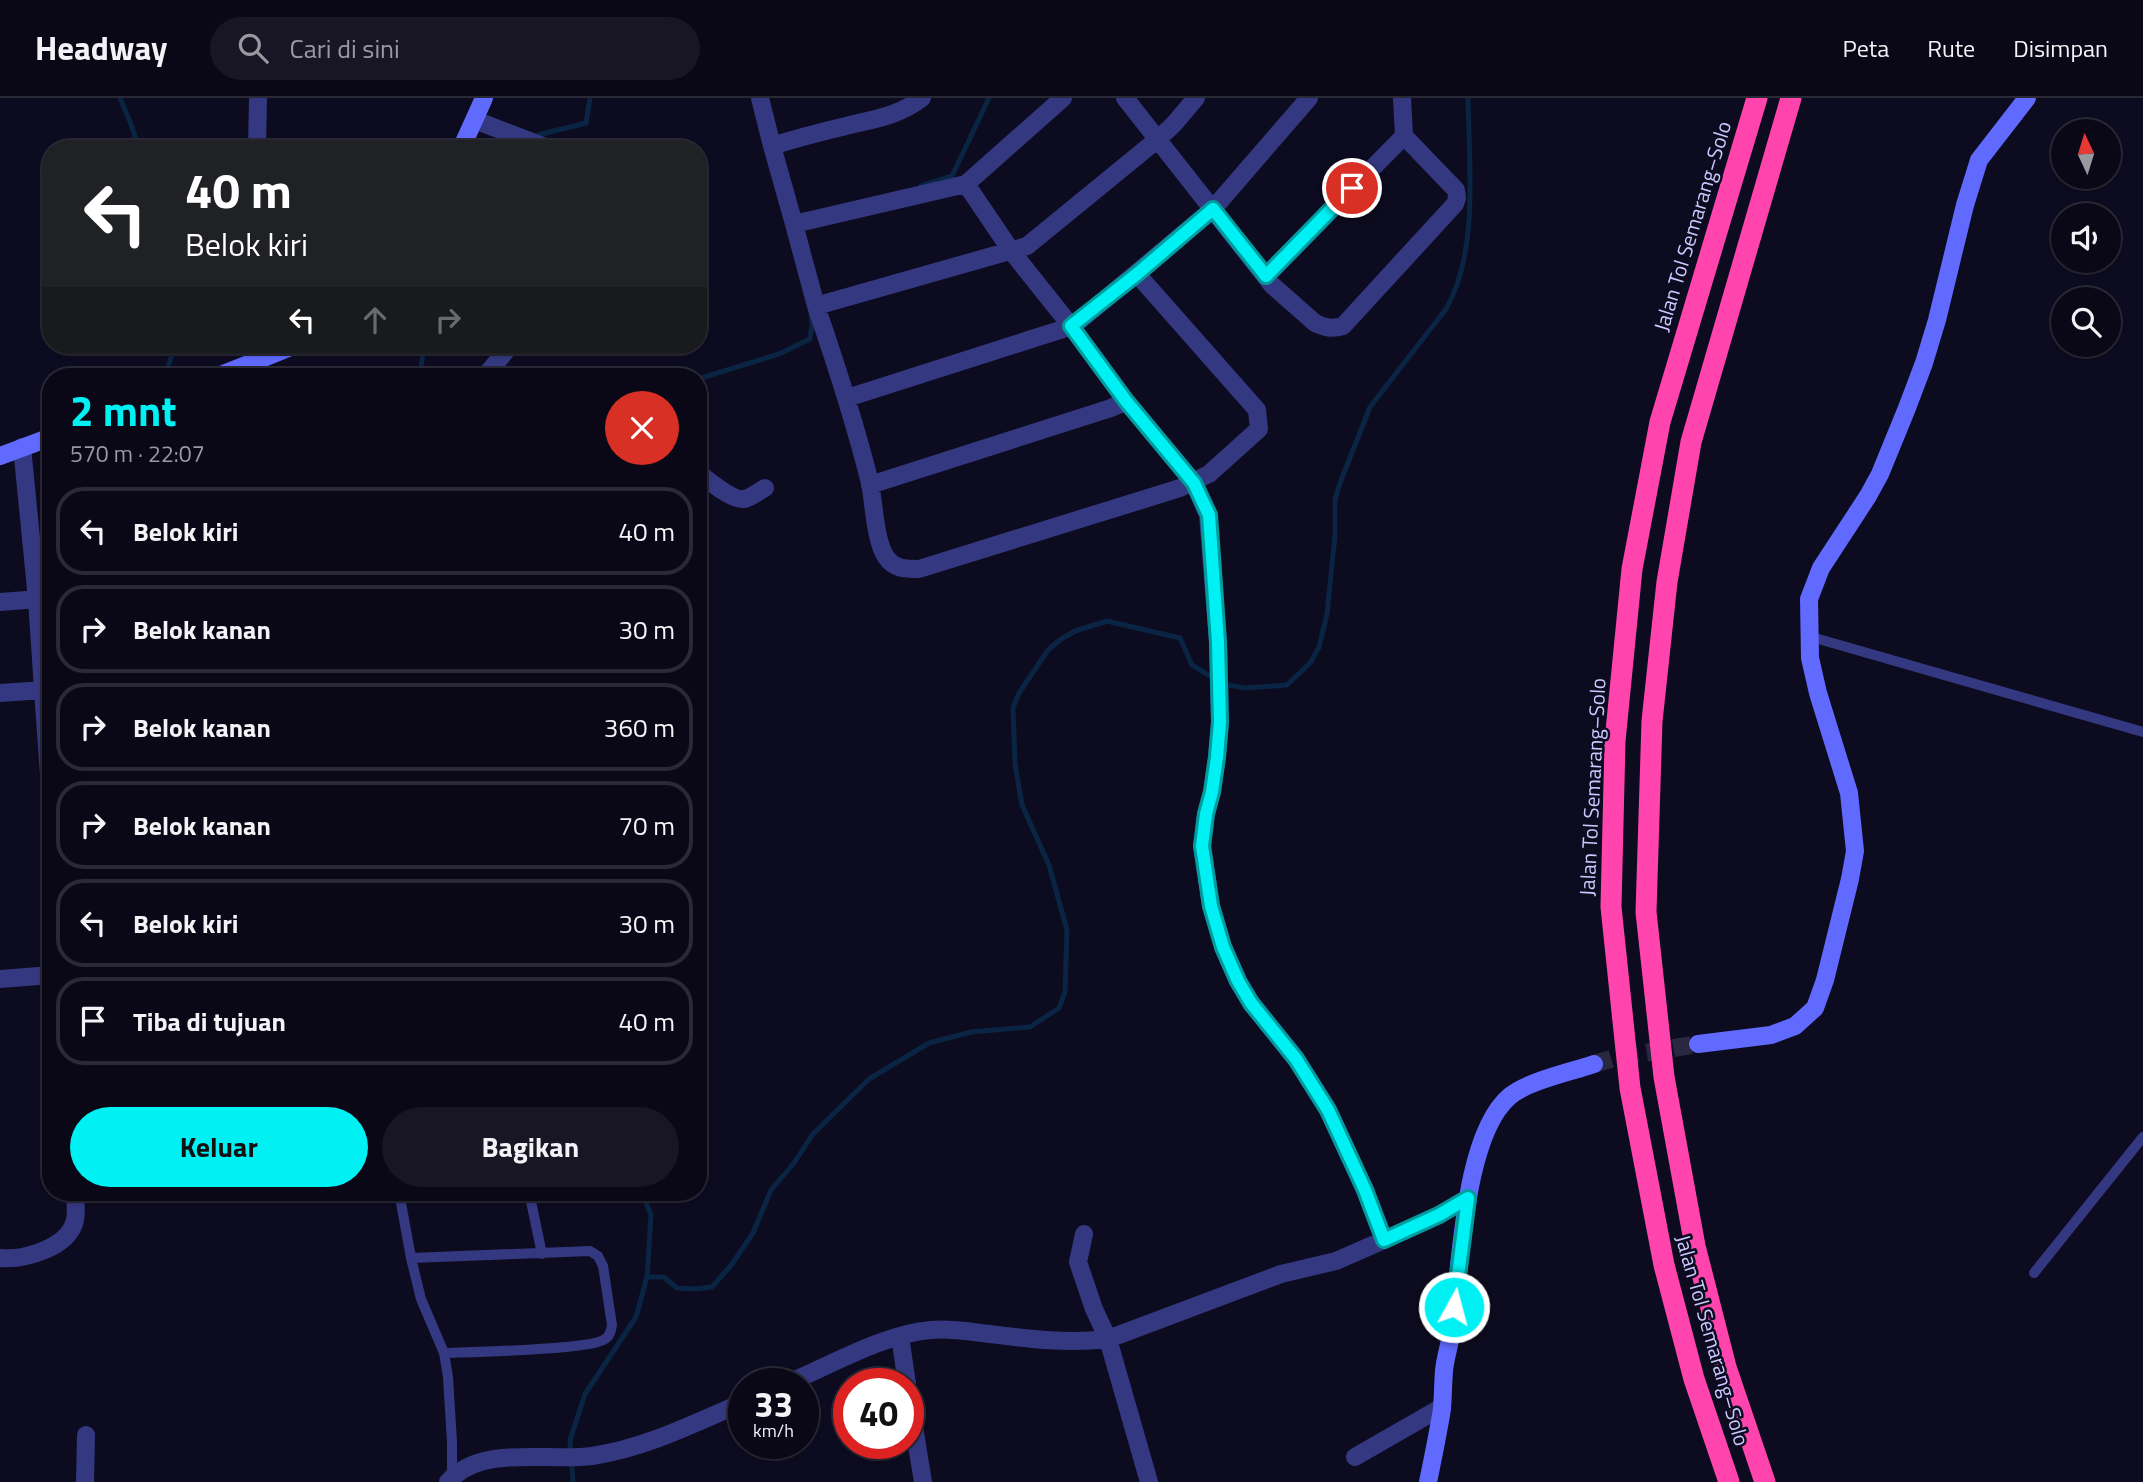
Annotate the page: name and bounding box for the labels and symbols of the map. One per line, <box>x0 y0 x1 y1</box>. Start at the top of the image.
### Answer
street label: Jalan Tol Semarang–Solo <box>1645 117 1739 335</box>
north arrow <box>2051 119 2121 189</box>
pin <box>1322 158 1382 218</box>
street label: Jalan Tol Semarang–Solo <box>1570 677 1614 897</box>
street label: Jalan Tol Semarang–Solo <box>1668 1231 1758 1449</box>
position arrow <box>1417 1270 1491 1344</box>
speed limit sign: 40 <box>833 1368 924 1459</box>

